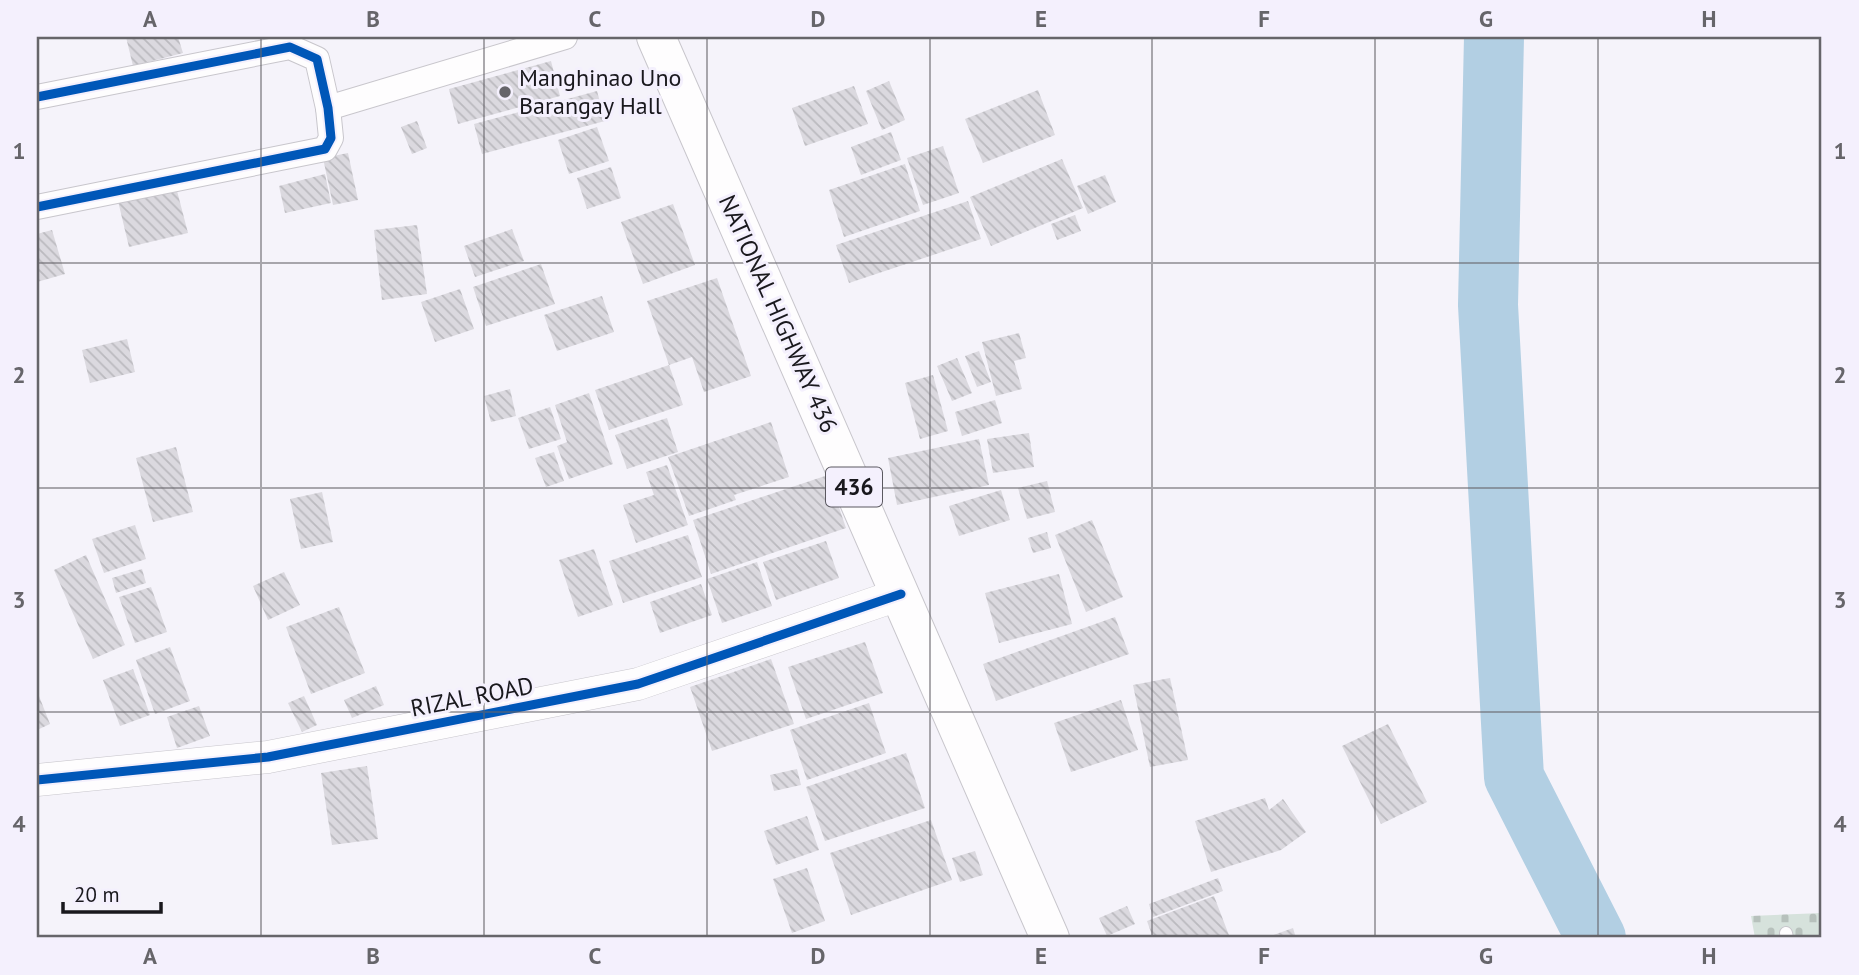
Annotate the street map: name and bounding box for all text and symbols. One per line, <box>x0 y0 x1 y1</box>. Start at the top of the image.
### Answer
text: A <box>143 4 157 33</box>
text: B <box>366 4 380 33</box>
text: C <box>589 4 602 33</box>
text: D <box>811 4 825 33</box>
text: E <box>1035 4 1047 33</box>
text: F <box>1258 4 1270 33</box>
text: G <box>1479 4 1493 33</box>
text: H <box>1702 4 1716 33</box>
place label: Manghinao Uno Barangay Hall <box>519 62 681 121</box>
marker: Manghinao Uno Barangay Hall <box>497 84 513 100</box>
text: 1 <box>12 136 26 165</box>
text: 1 <box>1833 136 1847 165</box>
street label: NATIONAL HIGHWAY 436 <box>712 190 845 438</box>
text: 2 <box>12 360 26 389</box>
text: 2 <box>1833 360 1847 389</box>
road number: 436 <box>826 467 882 506</box>
text: 3 <box>12 585 26 614</box>
text: 3 <box>1833 585 1847 614</box>
street label: RIZAL ROAD <box>408 669 536 724</box>
text: 4 <box>12 809 26 838</box>
text: 4 <box>1833 809 1847 838</box>
scale bar <box>63 870 161 914</box>
text: 20 m <box>74 881 120 908</box>
text: A <box>143 941 157 970</box>
text: B <box>366 941 380 970</box>
text: C <box>589 941 602 970</box>
text: D <box>811 941 825 970</box>
text: E <box>1035 941 1047 970</box>
text: F <box>1258 941 1270 970</box>
text: G <box>1479 941 1493 970</box>
text: H <box>1702 941 1716 970</box>

